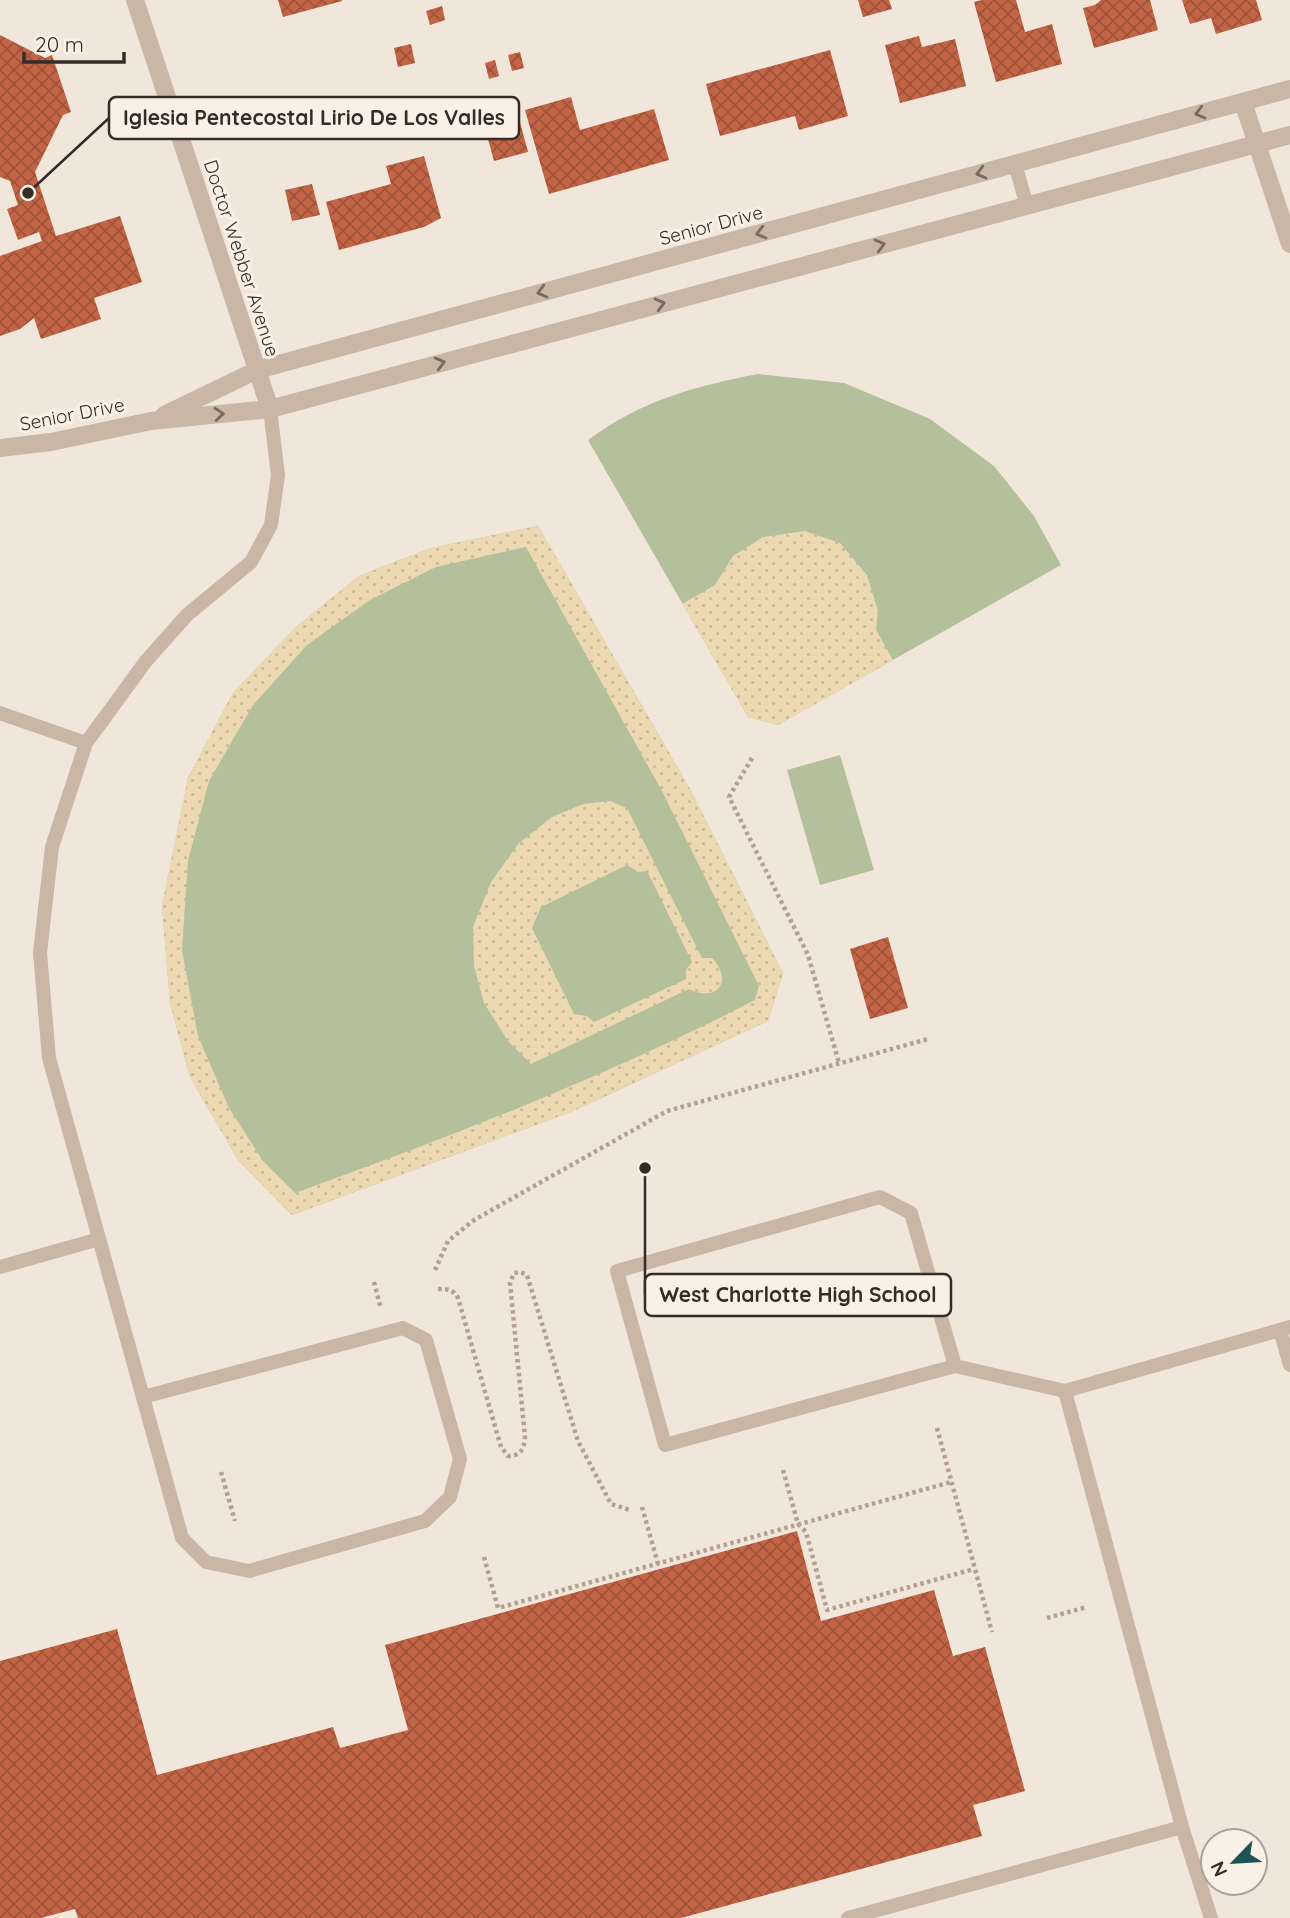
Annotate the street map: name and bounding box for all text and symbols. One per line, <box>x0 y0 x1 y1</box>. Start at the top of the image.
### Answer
scale bar <box>24 21 124 65</box>
text: 20 m <box>35 31 84 57</box>
callout: Iglesia Pentecostal Lirio De Los Valles <box>109 97 519 139</box>
text: Iglesia Pentecostal Lirio De Los Valles <box>123 104 505 130</box>
one-way arrow <box>1195 105 1207 120</box>
street label: Doctor Webber Avenue <box>199 157 285 359</box>
one-way arrow <box>975 165 987 179</box>
street label: Senior Drive <box>657 200 765 250</box>
one-way arrow <box>756 224 768 239</box>
one-way arrow <box>873 239 885 253</box>
one-way arrow <box>536 284 548 299</box>
one-way arrow <box>654 298 666 312</box>
one-way arrow <box>434 357 446 371</box>
street label: Senior Drive <box>18 392 126 436</box>
one-way arrow <box>214 407 225 422</box>
callout: West Charlotte High School <box>645 1274 951 1316</box>
text: West Charlotte High School <box>659 1281 937 1307</box>
north arrow <box>1199 1827 1269 1897</box>
text: N <box>1205 1858 1232 1881</box>

